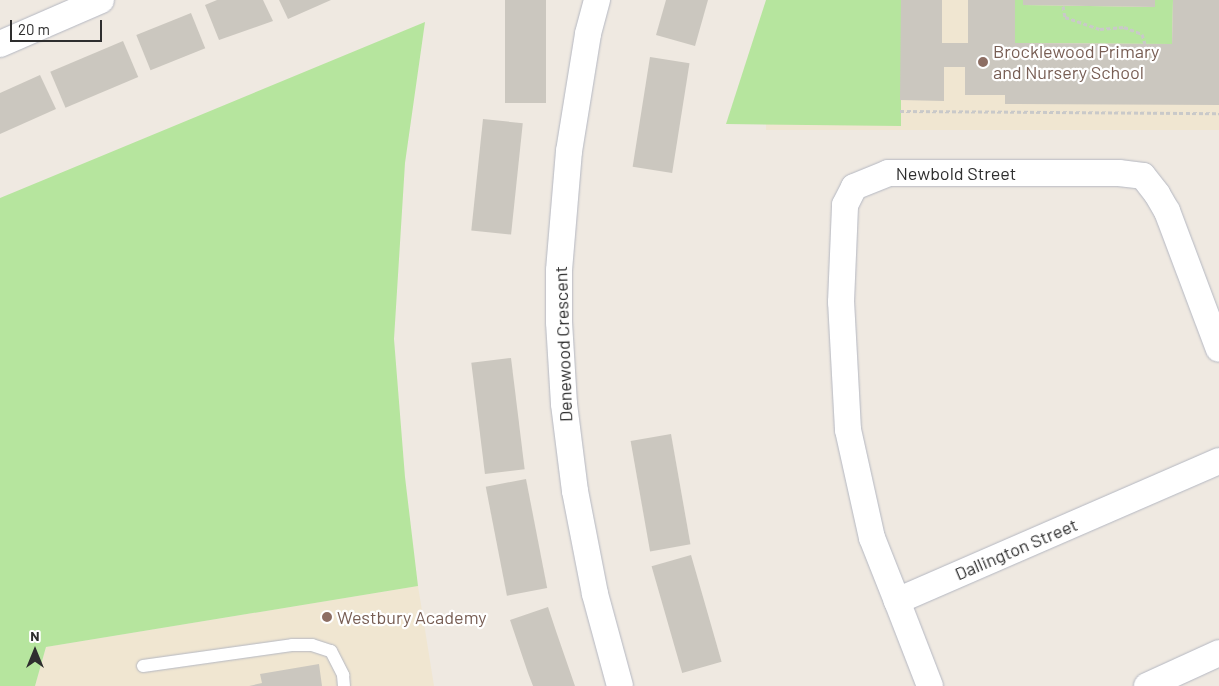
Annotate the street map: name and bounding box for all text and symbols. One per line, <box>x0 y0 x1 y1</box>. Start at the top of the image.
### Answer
scale bar <box>12 10 105 42</box>
text: 20 m <box>18 20 50 38</box>
place label: Brocklewood Primary and Nursery School <box>993 41 1159 84</box>
marker: Brocklewood Primary and Nursery School <box>977 56 989 68</box>
street label: Newbold Street <box>896 162 1016 184</box>
street label: Denewood Crescent <box>549 266 577 422</box>
street label: Dallington Street <box>952 513 1080 585</box>
place label: Westbury Academy <box>337 606 487 628</box>
marker: Westbury Academy <box>321 611 333 623</box>
north arrow <box>10 626 60 676</box>
text: N <box>30 627 40 644</box>

